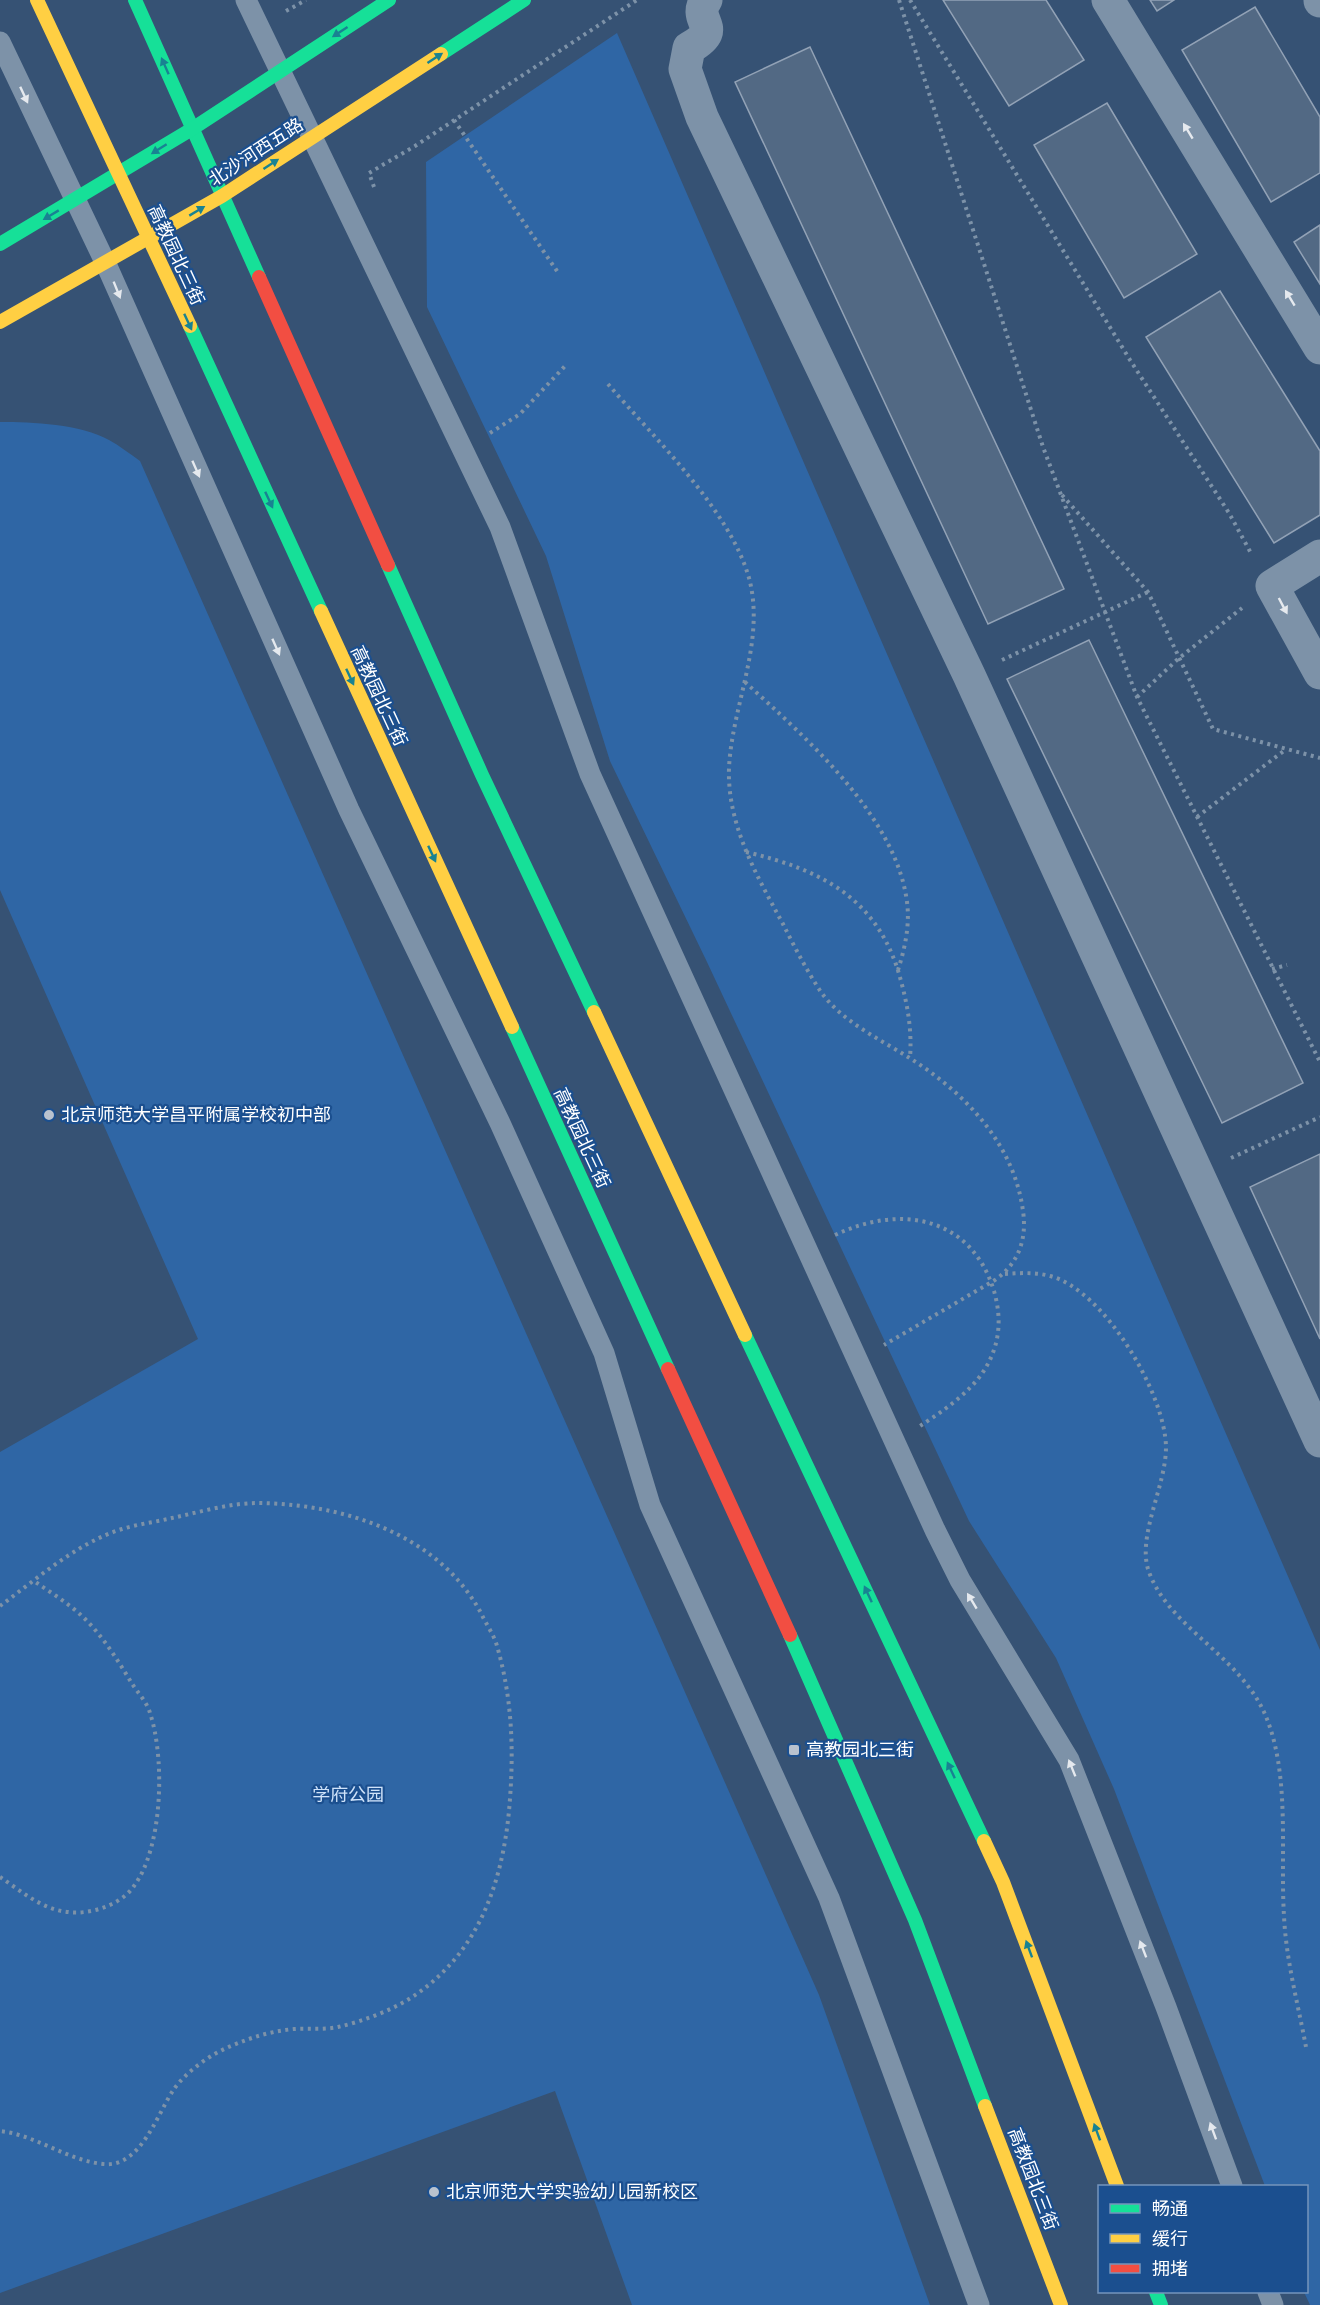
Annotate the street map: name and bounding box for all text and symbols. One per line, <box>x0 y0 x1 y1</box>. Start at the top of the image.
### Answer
one-way arrow <box>333 26 349 38</box>
one-way arrow <box>427 52 443 63</box>
one-way arrow <box>160 57 169 74</box>
one-way arrow <box>20 87 29 104</box>
street label: 北沙河西五路 <box>205 113 307 191</box>
one-way arrow <box>1183 123 1194 139</box>
one-way arrow <box>151 144 167 155</box>
one-way arrow <box>263 159 279 170</box>
street label: 高教园北三街 <box>143 201 209 309</box>
one-way arrow <box>189 206 206 216</box>
one-way arrow <box>42 209 59 219</box>
one-way arrow <box>112 282 122 300</box>
one-way arrow <box>1284 290 1295 306</box>
one-way arrow <box>183 314 192 331</box>
one-way arrow <box>191 460 200 477</box>
one-way arrow <box>264 491 274 509</box>
one-way arrow <box>1278 598 1288 615</box>
one-way arrow <box>271 638 280 655</box>
street label: 高教园北三街 <box>346 642 412 750</box>
one-way arrow <box>346 668 355 685</box>
one-way arrow <box>427 846 436 863</box>
street label: 高教园北三街 <box>549 1084 615 1192</box>
place label: 北京师范大学昌平附属学校初中部 <box>61 1104 331 1126</box>
marker: 北京师范大学昌平附属学校初中部 <box>42 1108 56 1122</box>
one-way arrow <box>863 1585 872 1602</box>
one-way arrow <box>966 1593 977 1609</box>
place label: 高教园北三街 <box>806 1739 914 1761</box>
marker: 高教园北三街 <box>787 1743 801 1757</box>
one-way arrow <box>1067 1758 1077 1776</box>
one-way arrow <box>946 1762 955 1779</box>
park label: 学府公园 <box>312 1784 384 1806</box>
one-way arrow <box>1023 1940 1033 1958</box>
one-way arrow <box>1138 1940 1148 1958</box>
one-way arrow <box>1207 2122 1217 2140</box>
one-way arrow <box>1091 2123 1101 2141</box>
street label: 高教园北三街 <box>1003 2125 1063 2233</box>
place label: 北京师范大学实验幼儿园新校区 <box>446 2181 698 2203</box>
marker: 北京师范大学实验幼儿园新校区 <box>427 2185 441 2199</box>
legend <box>1098 2185 1308 2293</box>
text: 畅通 <box>1152 2198 1188 2220</box>
text: 缓行 <box>1152 2228 1188 2250</box>
text: 拥堵 <box>1152 2258 1188 2280</box>

